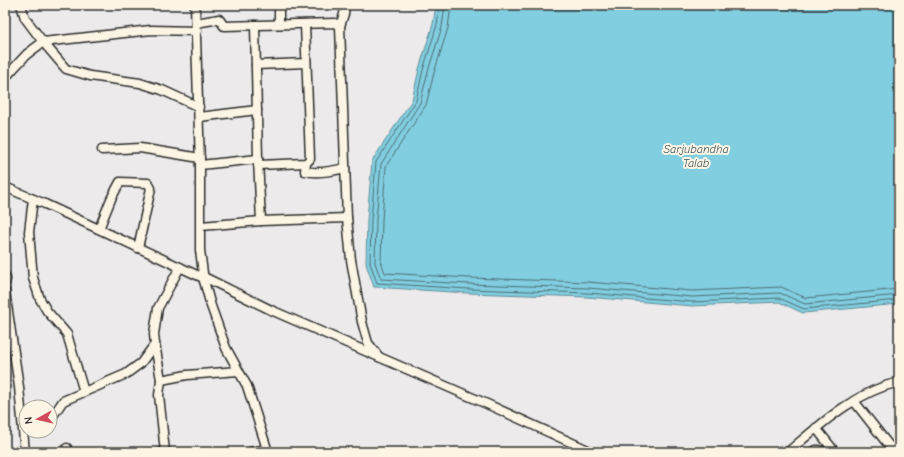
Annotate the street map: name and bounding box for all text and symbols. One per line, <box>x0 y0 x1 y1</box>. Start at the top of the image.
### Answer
water label: Sarjubandha Talab <box>663 142 729 170</box>
north arrow <box>18 399 58 439</box>
text: N <box>22 416 36 425</box>

